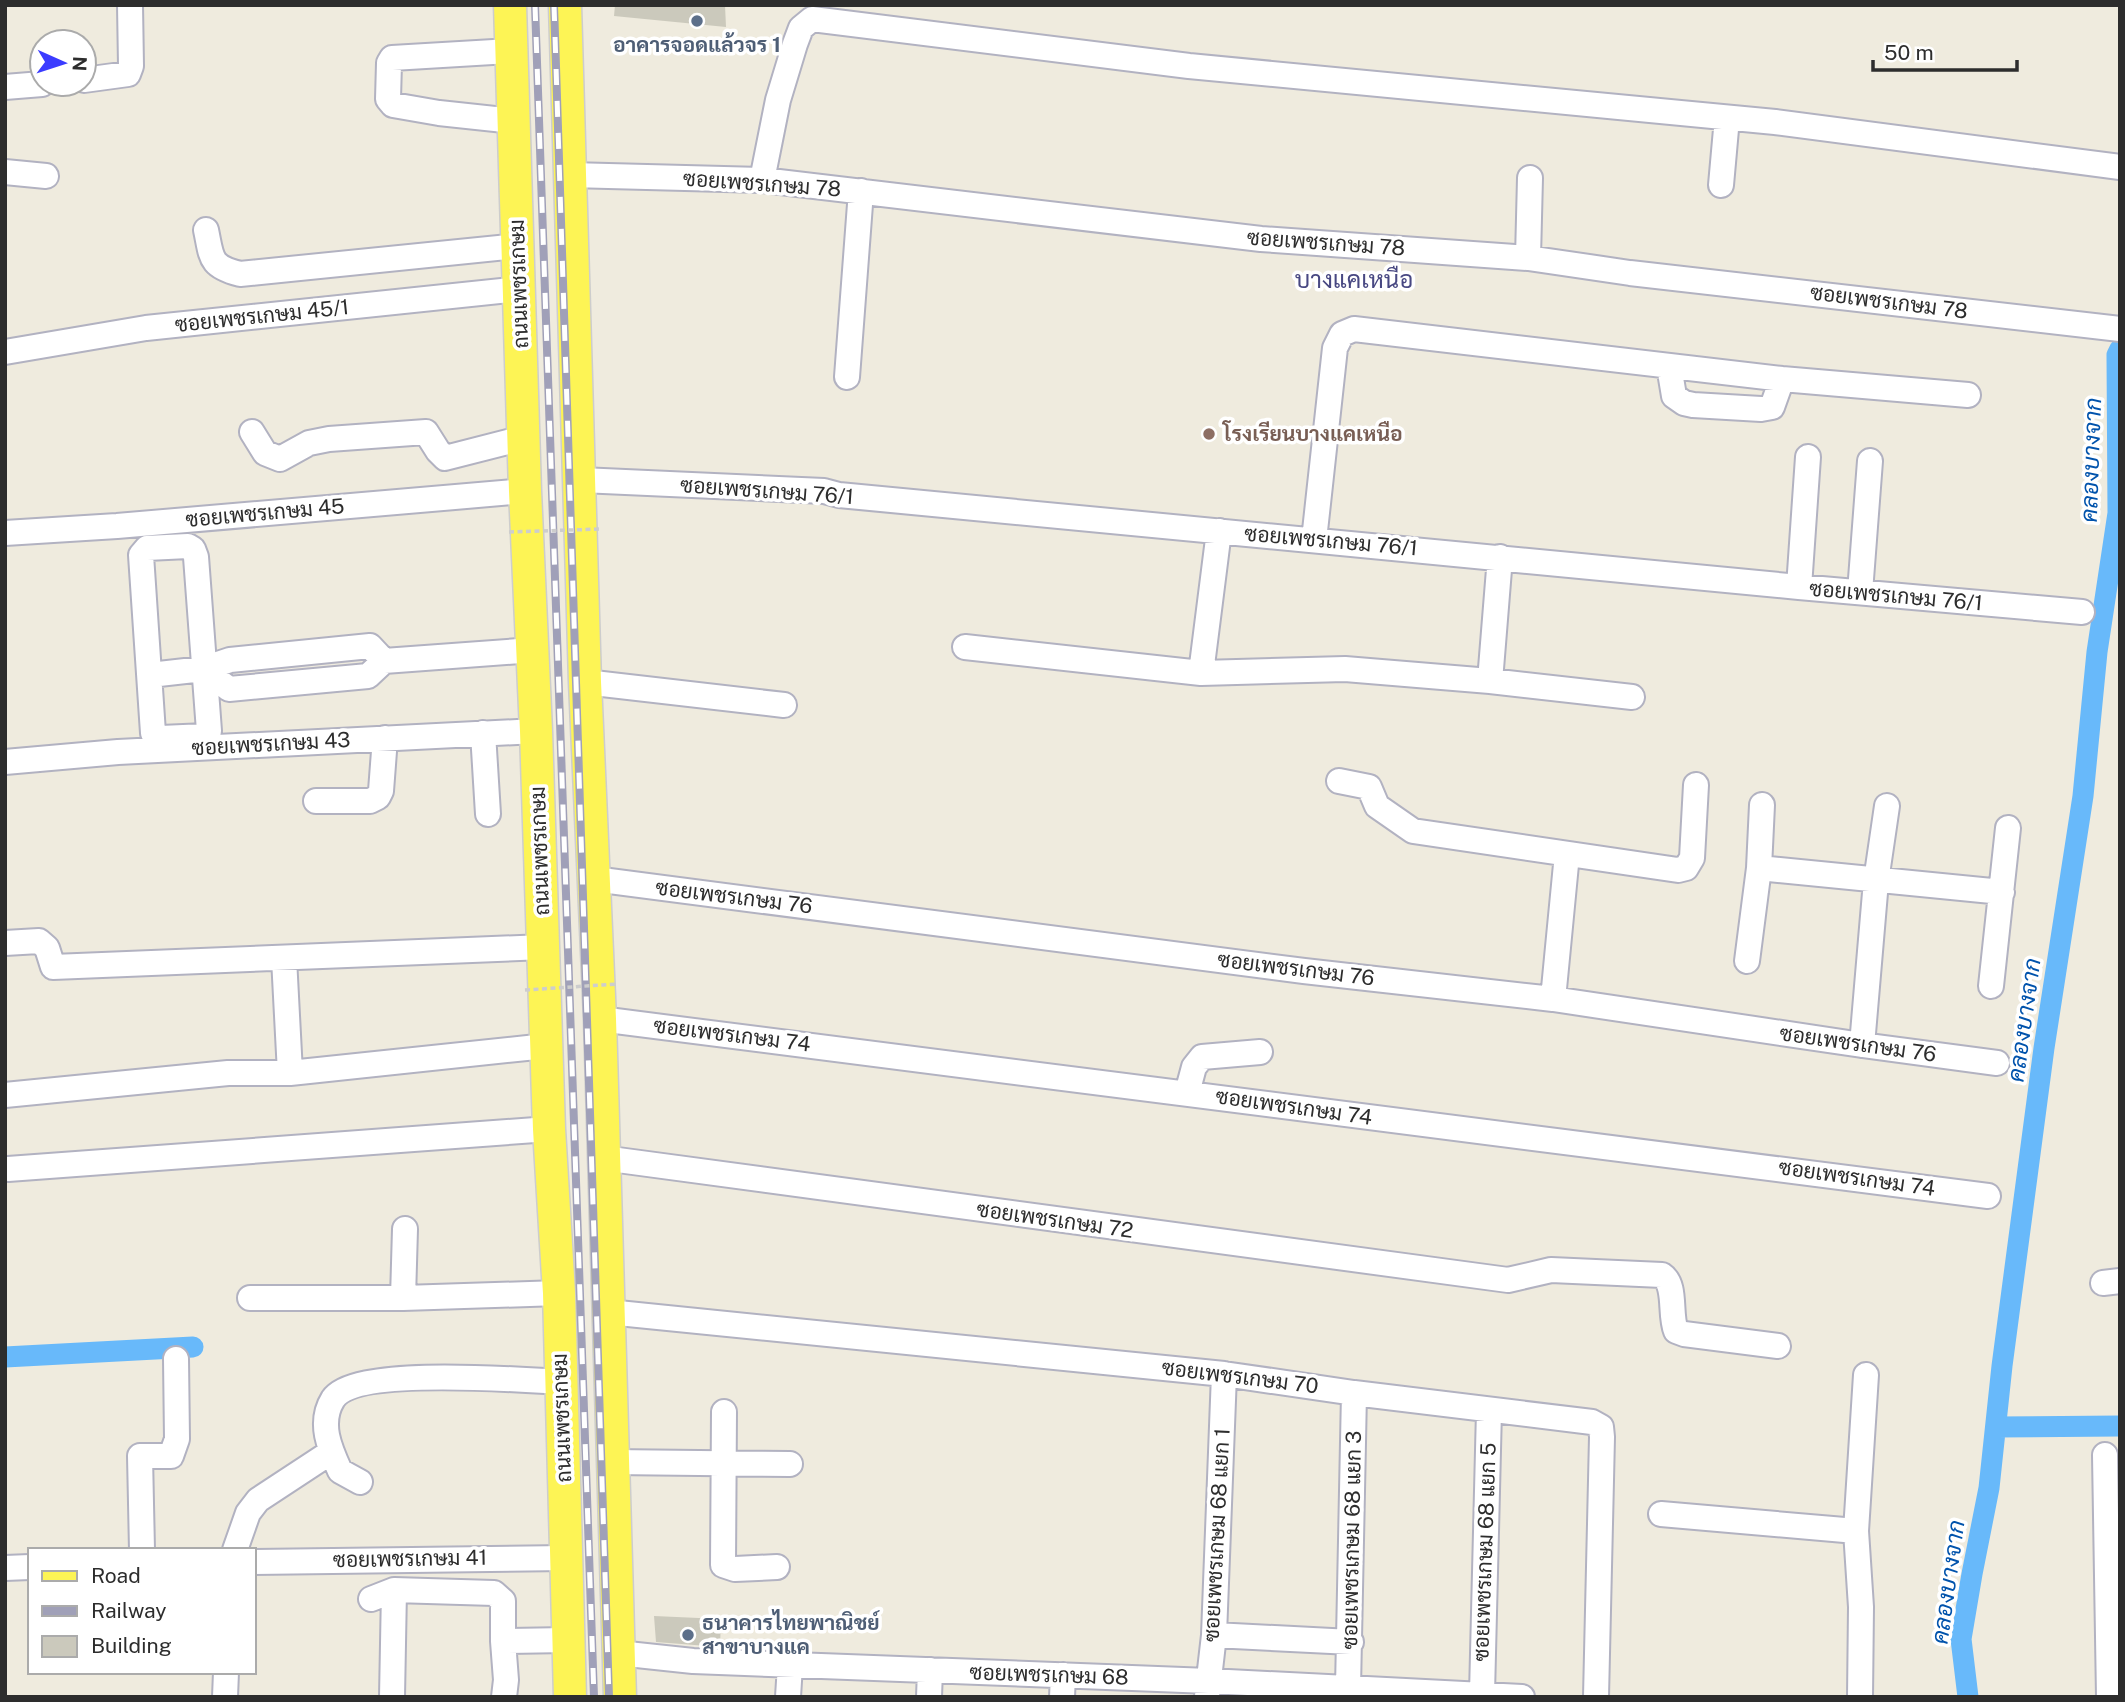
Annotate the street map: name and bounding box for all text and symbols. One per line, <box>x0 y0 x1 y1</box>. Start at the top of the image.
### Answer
marker: อาคารจอดแล้วจร 1 <box>689 13 705 29</box>
north arrow <box>28 28 98 98</box>
scale bar <box>1873 28 2016 72</box>
place label: อาคารจอดแล้วจร 1 <box>613 32 781 57</box>
text: 50 m <box>1884 40 1934 65</box>
text: N <box>69 56 91 72</box>
street label: ซอยเพชรเกษม 78 <box>682 166 842 201</box>
street label: ถนนเพชรเกษม <box>504 219 533 349</box>
street label: ซอยเพชรเกษม 78 <box>1246 225 1406 260</box>
district label: บางแคเหนือ <box>1295 265 1413 293</box>
street label: ซอยเพชรเกษม 78 <box>1809 279 1969 324</box>
street label: ซอยเพชรเกษม 45/1 <box>174 294 350 337</box>
water label: คลองบางจาก <box>2075 397 2106 523</box>
place label: โรงเรียนบางแคเหนือ <box>1221 420 1403 446</box>
marker: โรงเรียนบางแคเหนือ <box>1201 426 1217 442</box>
street label: ซอยเพชรเกษม 76/1 <box>679 472 855 509</box>
street label: ซอยเพชรเกษม 45 <box>185 493 345 532</box>
street label: ซอยเพชรเกษม 76/1 <box>1243 520 1419 561</box>
street label: ซอยเพชรเกษม 76/1 <box>1808 575 1984 616</box>
street label: ซอยเพชรเกษม 43 <box>191 727 351 760</box>
street label: ถนนเพชรเกษม <box>525 786 554 916</box>
street label: ซอยเพชรเกษม 76 <box>654 874 814 919</box>
street label: ซอยเพชรเกษม 76 <box>1216 946 1376 991</box>
water label: คลองบางจาก <box>2001 956 2046 1084</box>
street label: ซอยเพชรเกษม 74 <box>652 1012 812 1057</box>
street label: ซอยเพชรเกษม 76 <box>1778 1020 1938 1067</box>
street label: ซอยเพชรเกษม 74 <box>1214 1083 1374 1130</box>
street label: ซอยเพชรเกษม 74 <box>1777 1154 1937 1201</box>
street label: ซอยเพชรเกษม 72 <box>975 1196 1135 1243</box>
street label: ถนนเพชรเกษม <box>547 1353 576 1483</box>
street label: ซอยเพชรเกษม 70 <box>1160 1354 1320 1399</box>
street label: ซอยเพชรเกษม 68 แยก 1 <box>1198 1427 1235 1643</box>
street label: ซอยเพชรเกษม 68 แยก 3 <box>1337 1430 1366 1650</box>
street label: ซอยเพชรเกษม 68 แยก 5 <box>1468 1442 1501 1662</box>
water label: คลองบางจาก <box>1925 1518 1970 1646</box>
street label: ซอยเพชรเกษม 41 <box>333 1545 487 1572</box>
legend <box>28 1548 256 1674</box>
text: Road <box>91 1563 141 1588</box>
text: Railway <box>91 1598 167 1623</box>
place label: ธนาคารไทยพาณิชย์ สาขาบางแค <box>702 1609 881 1659</box>
marker: ธนาคารไทยพาณิชย์ สาขาบางแค <box>680 1627 696 1643</box>
text: Building <box>91 1633 172 1658</box>
street label: ซอยเพชรเกษม 68 <box>969 1659 1129 1690</box>

